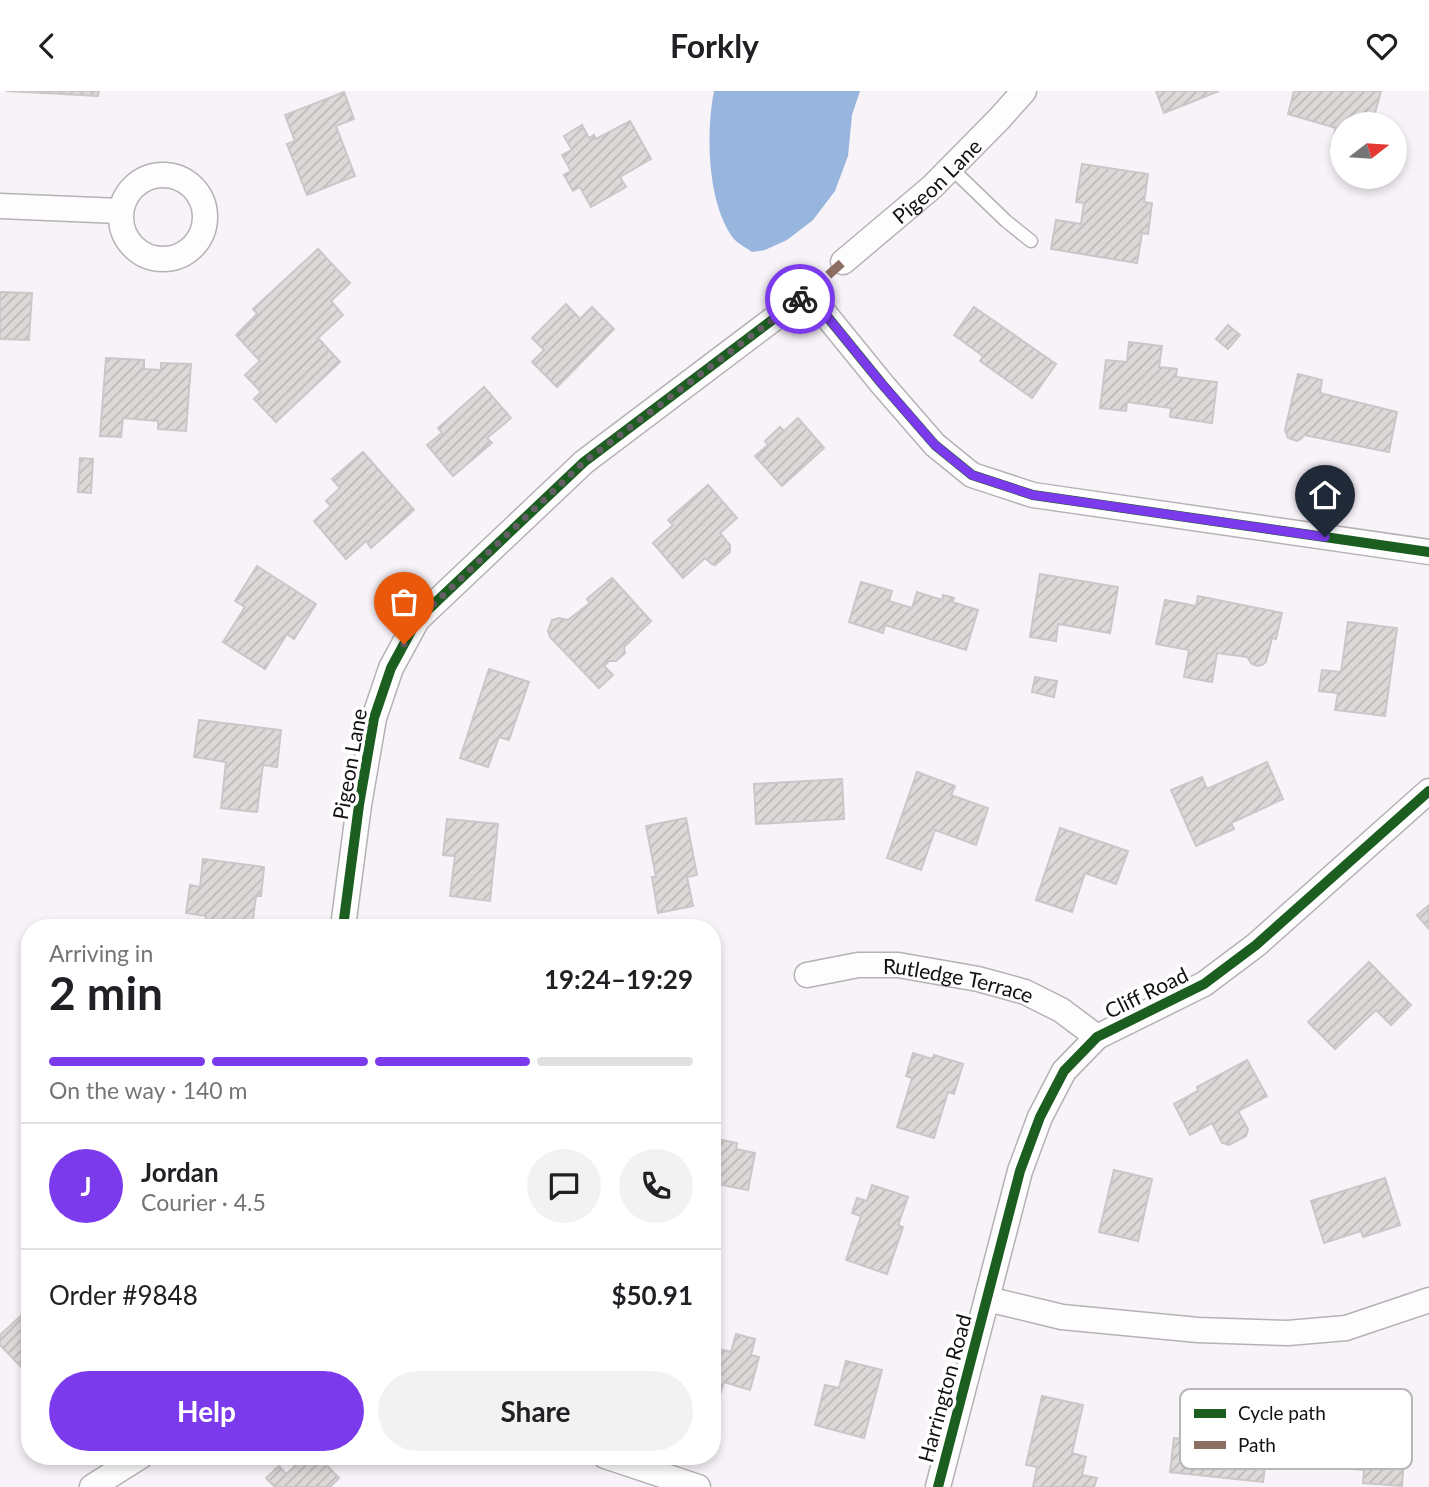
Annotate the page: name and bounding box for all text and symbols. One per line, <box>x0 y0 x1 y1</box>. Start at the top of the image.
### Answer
text: Forkly <box>670 26 759 65</box>
icon: back <box>28 27 66 65</box>
icon: heart <box>1363 27 1401 65</box>
north arrow <box>1330 112 1407 189</box>
map controls <box>1330 112 1407 189</box>
street label: Pigeon Lane <box>887 133 986 228</box>
courier <box>765 264 835 334</box>
icon: bike <box>781 280 819 318</box>
pin <box>1295 465 1355 537</box>
icon: home <box>1306 476 1344 514</box>
pin <box>374 572 434 644</box>
icon: bag <box>385 583 423 621</box>
street label: Pigeon Lane <box>327 706 371 822</box>
text: Arriving in <box>49 939 153 967</box>
street label: Rutledge Terrace <box>883 952 1039 1007</box>
street label: Cliff Road <box>1100 961 1192 1023</box>
text: 19:24–19:29 <box>544 963 693 995</box>
text: 2 min <box>49 965 163 1020</box>
text: On the way · 140 m <box>49 1076 248 1104</box>
button: chat <box>527 1149 601 1223</box>
button: phone <box>619 1149 693 1223</box>
text: Jordan <box>141 1156 219 1188</box>
text: J <box>80 1170 92 1202</box>
text: Courier · 4.5 <box>141 1188 266 1216</box>
text: Order #9848 <box>49 1279 198 1311</box>
text: $50.91 <box>611 1279 693 1311</box>
street label: Harrington Road <box>912 1311 976 1465</box>
button: Help <box>49 1371 364 1451</box>
button: Share <box>378 1371 693 1451</box>
legend <box>1180 1389 1412 1469</box>
text: Cycle path <box>1238 1401 1326 1424</box>
text: Path <box>1238 1433 1276 1456</box>

